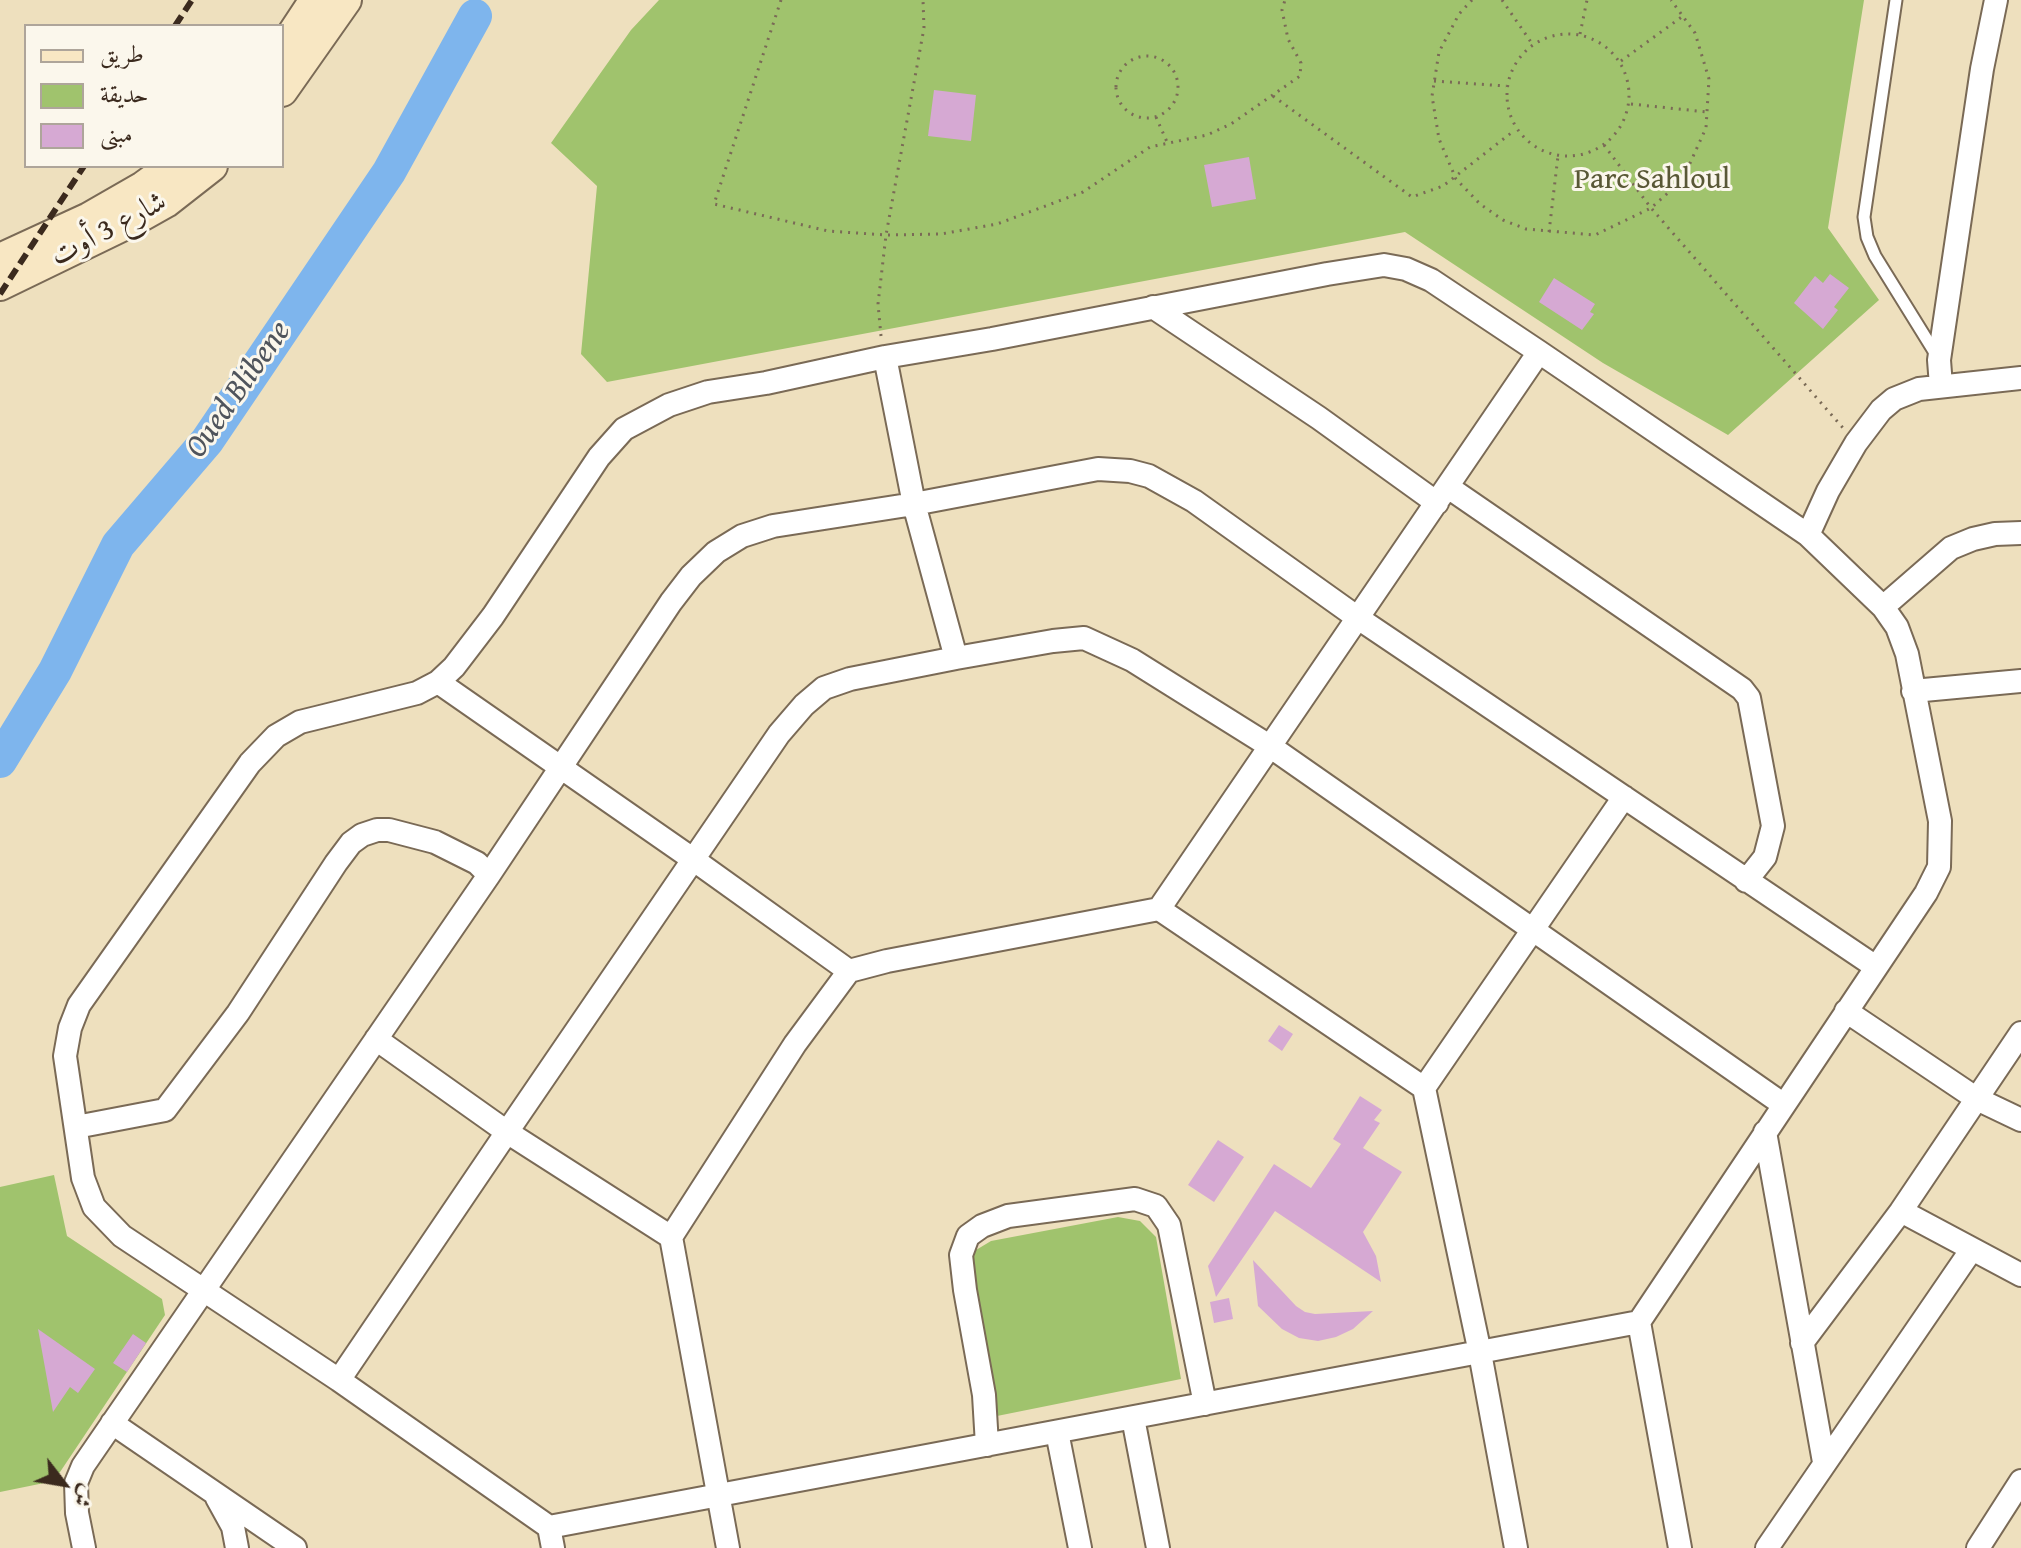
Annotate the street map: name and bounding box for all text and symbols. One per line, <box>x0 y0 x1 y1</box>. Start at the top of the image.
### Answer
legend <box>24 24 284 168</box>
text: طريق <box>100 36 144 71</box>
text: حديقة <box>100 76 149 111</box>
text: مبنى <box>100 116 133 151</box>
park label: Parc Sahloul <box>1574 162 1730 198</box>
street label: شارع 3 أوت <box>45 184 173 276</box>
water label: Oued Blibene <box>178 314 300 466</box>
north arrow <box>24 1444 104 1524</box>
text: ش <box>65 1479 104 1514</box>

